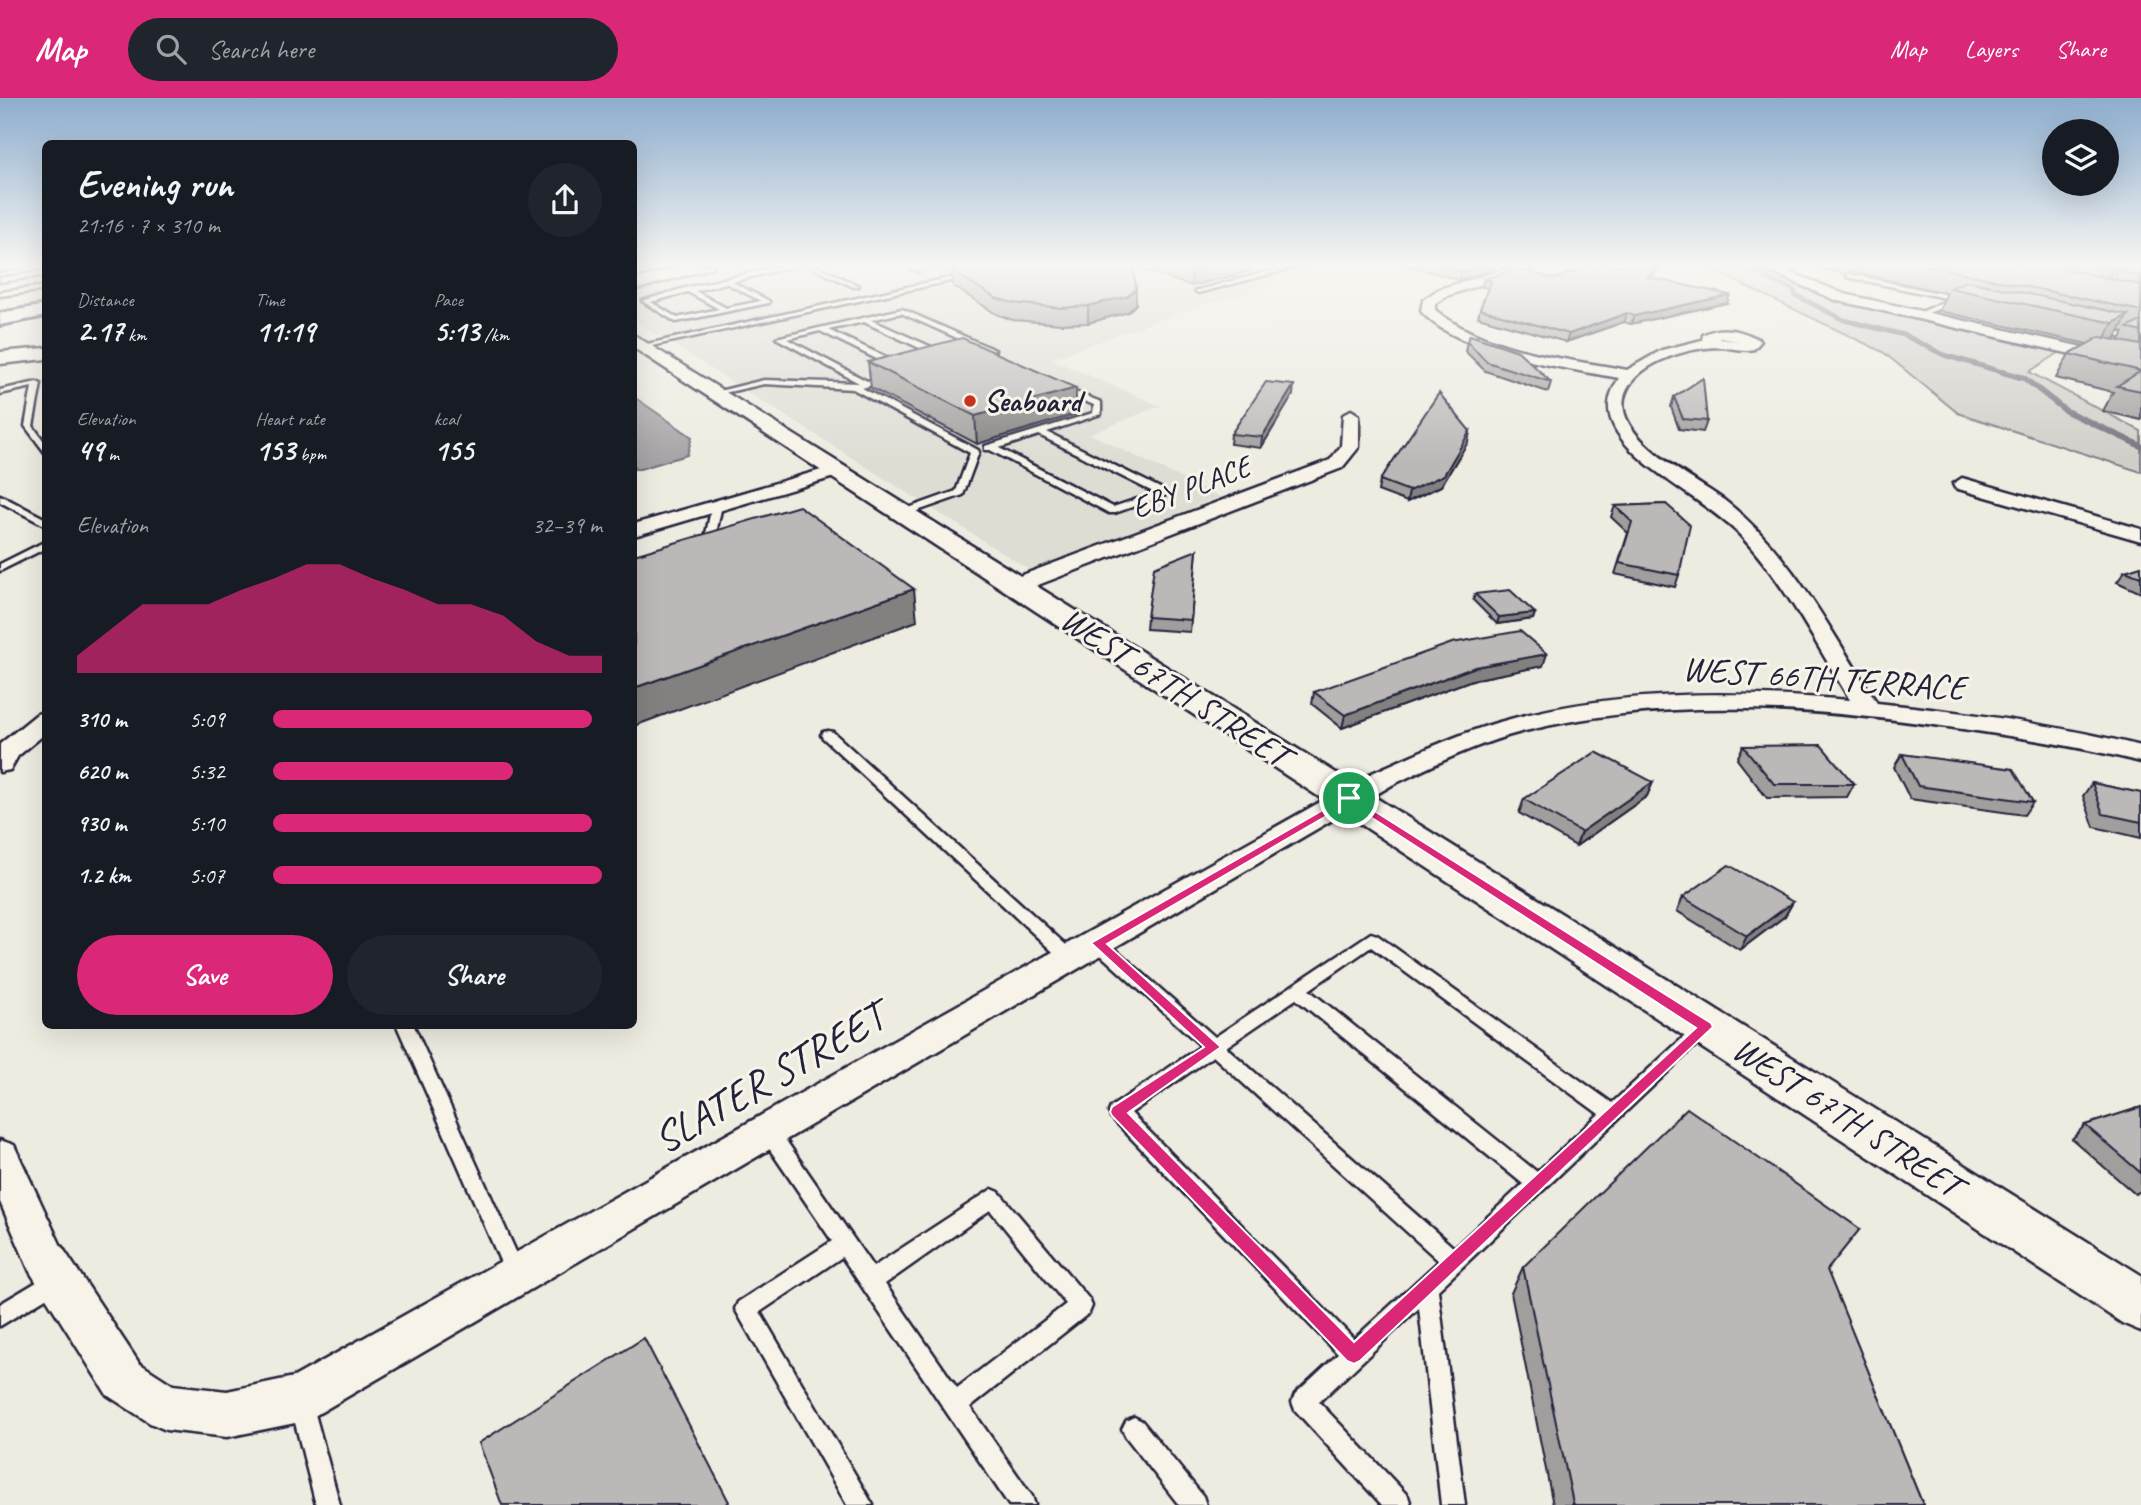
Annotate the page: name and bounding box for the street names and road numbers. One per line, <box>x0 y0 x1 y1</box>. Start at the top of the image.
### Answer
street label: EBY PLACE <box>1126 446 1259 527</box>
street label: WEST 67TH STREET <box>1052 596 1305 782</box>
street label: WEST 66TH TERRACE <box>1681 646 1971 711</box>
street label: SLATER STREET <box>644 986 902 1165</box>
street label: WEST 67TH STREET <box>1724 1026 1977 1212</box>

